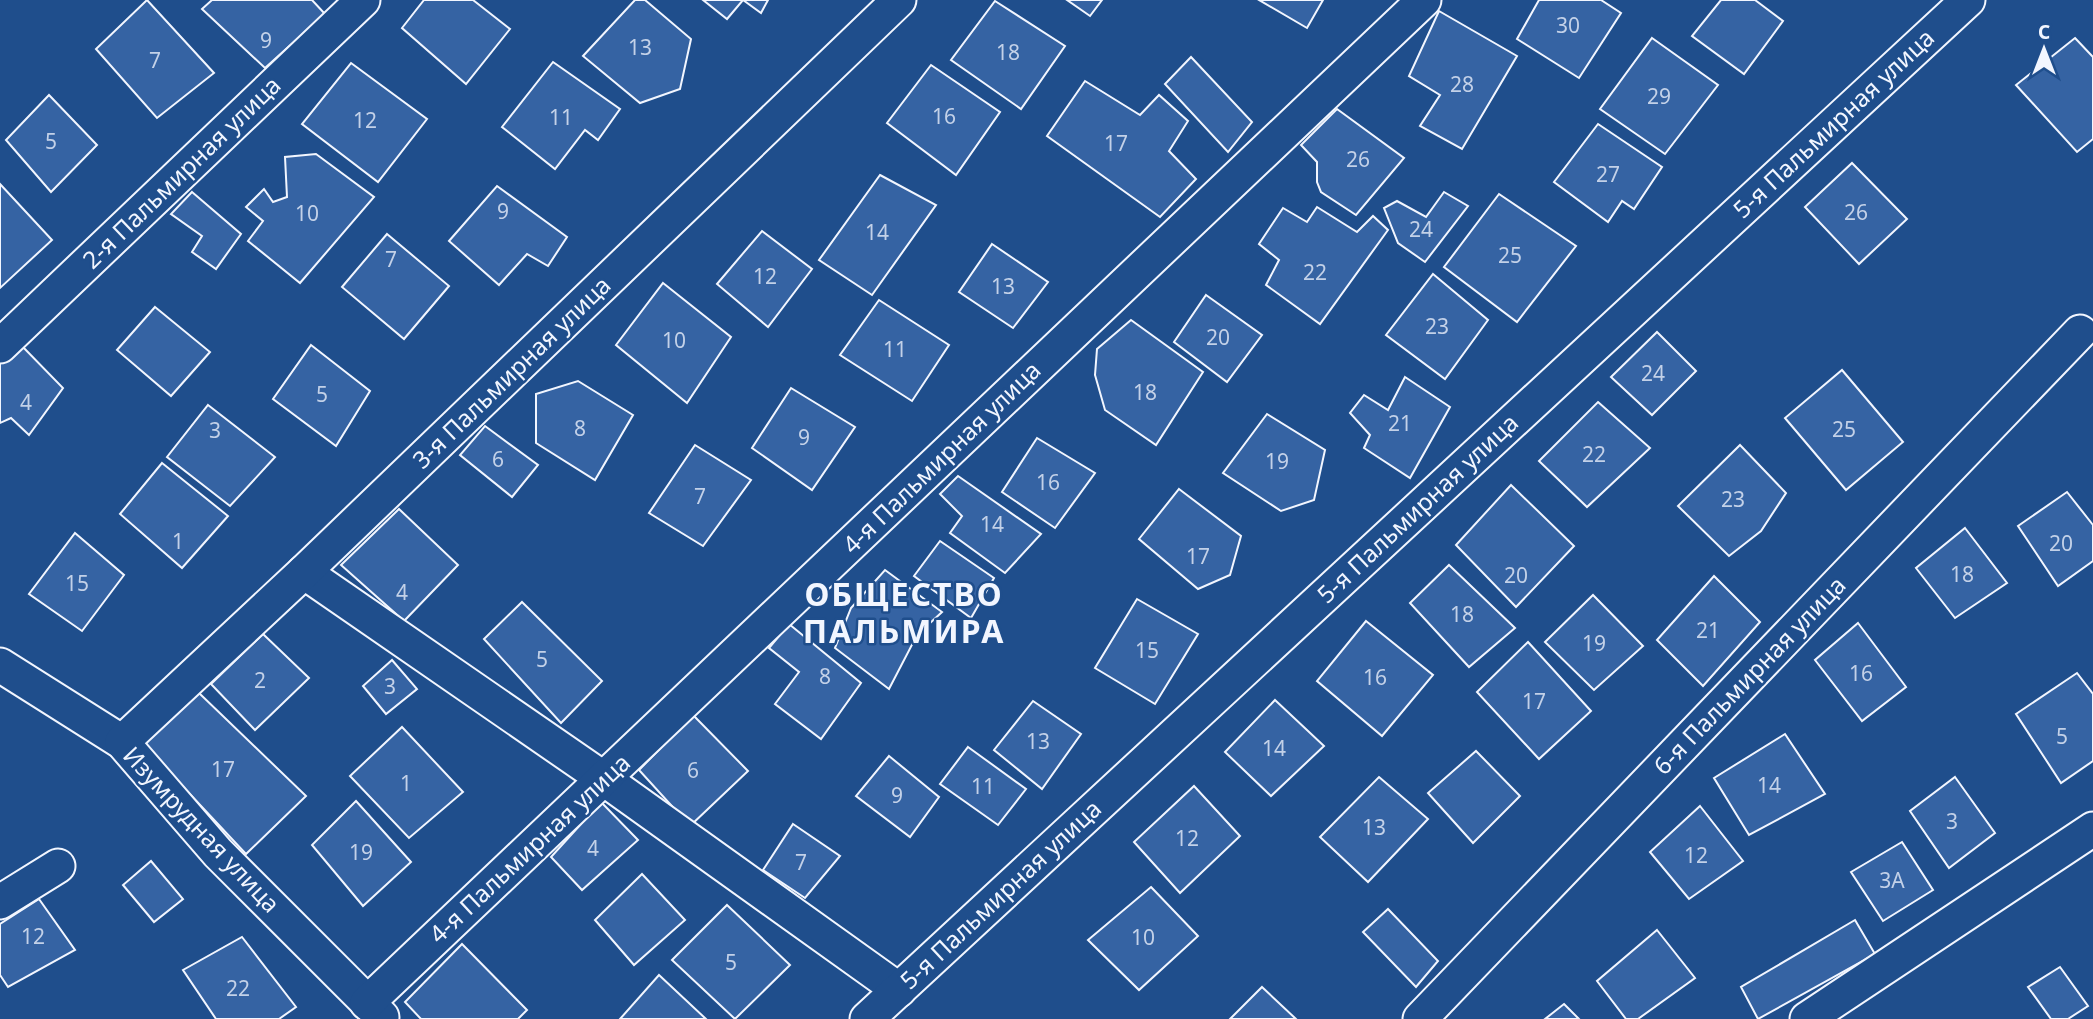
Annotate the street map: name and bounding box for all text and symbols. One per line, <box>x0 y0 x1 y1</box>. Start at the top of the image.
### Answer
house number: 30 <box>1556 11 1580 39</box>
north arrow <box>2009 14 2079 84</box>
text: С <box>2038 19 2050 45</box>
street label: 5-я Пальмирная улица <box>1725 21 1941 225</box>
house number: 9 <box>260 26 272 54</box>
house number: 13 <box>628 33 652 61</box>
house number: 18 <box>996 38 1020 66</box>
house number: 7 <box>149 46 161 74</box>
street label: 2-я Пальмирная улица <box>75 68 287 275</box>
house number: 28 <box>1450 70 1474 98</box>
house number: 29 <box>1647 82 1671 110</box>
house number: 16 <box>932 102 956 130</box>
house number: 11 <box>549 103 573 131</box>
house number: 12 <box>353 106 377 134</box>
house number: 5 <box>45 127 57 155</box>
house number: 17 <box>1104 129 1128 157</box>
house number: 26 <box>1346 145 1370 173</box>
house number: 27 <box>1596 160 1620 188</box>
house number: 9 <box>497 197 509 225</box>
house number: 26 <box>1844 198 1868 226</box>
house number: 10 <box>295 199 319 227</box>
house number: 24 <box>1409 215 1433 243</box>
house number: 14 <box>865 218 889 246</box>
house number: 25 <box>1498 241 1522 269</box>
house number: 7 <box>385 245 397 273</box>
house number: 22 <box>1303 258 1327 286</box>
house number: 12 <box>753 262 777 290</box>
street label: 3-я Пальмирная улица <box>405 268 617 475</box>
house number: 13 <box>991 272 1015 300</box>
house number: 23 <box>1425 312 1449 340</box>
house number: 20 <box>1206 323 1230 351</box>
house number: 10 <box>662 326 686 354</box>
house number: 11 <box>883 335 907 363</box>
street label: 4-я Пальмирная улица <box>835 353 1047 560</box>
house number: 24 <box>1641 359 1665 387</box>
house number: 18 <box>1133 378 1157 406</box>
house number: 5 <box>316 380 328 408</box>
house number: 4 <box>20 388 32 416</box>
street label: 5-я Пальмирная улица <box>1309 406 1525 610</box>
house number: 21 <box>1388 409 1412 437</box>
house number: 8 <box>574 414 586 442</box>
house number: 25 <box>1832 415 1856 443</box>
house number: 3 <box>209 416 221 444</box>
house number: 9 <box>798 423 810 451</box>
house number: 22 <box>1582 440 1606 468</box>
house number: 6 <box>492 445 504 473</box>
house number: 19 <box>1265 447 1289 475</box>
house number: 16 <box>1036 468 1060 496</box>
house number: 7 <box>694 482 706 510</box>
house number: 23 <box>1721 485 1745 513</box>
house number: 14 <box>980 510 1004 538</box>
house number: 1 <box>172 527 184 555</box>
house number: 20 <box>2049 529 2073 557</box>
house number: 17 <box>1186 542 1210 570</box>
house number: 18 <box>1950 560 1974 588</box>
house number: 20 <box>1504 561 1528 589</box>
house number: 15 <box>65 569 89 597</box>
street label: 6-я Пальмирная улица <box>1645 569 1852 781</box>
district label: ОБЩЕСТВО ПАЛЬМИРА <box>803 572 1005 652</box>
house number: 4 <box>396 578 408 606</box>
house number: 18 <box>1450 600 1474 628</box>
house number: 21 <box>1696 616 1720 644</box>
house number: 19 <box>1582 629 1606 657</box>
house number: 15 <box>1135 636 1159 664</box>
house number: 5 <box>536 645 548 673</box>
house number: 16 <box>1849 659 1873 687</box>
house number: 8 <box>819 662 831 690</box>
house number: 16 <box>1363 663 1387 691</box>
house number: 2 <box>254 666 266 694</box>
house number: 3 <box>384 672 396 700</box>
house number: 17 <box>1522 687 1546 715</box>
house number: 5 <box>2056 722 2068 750</box>
house number: 13 <box>1026 727 1050 755</box>
house number: 14 <box>1262 734 1286 762</box>
street label: Изумрудная улица <box>116 739 288 919</box>
street label: 4-я Пальмирная улица <box>424 749 636 949</box>
house number: 17 <box>211 755 235 783</box>
house number: 6 <box>687 756 699 784</box>
house number: 1 <box>400 769 412 797</box>
house number: 14 <box>1757 771 1781 799</box>
house number: 11 <box>971 772 995 800</box>
house number: 9 <box>891 781 903 809</box>
street label: 5-я Пальмирная улица <box>892 792 1108 996</box>
house number: 3 <box>1946 807 1958 835</box>
house number: 13 <box>1362 813 1386 841</box>
house number: 12 <box>1175 824 1199 852</box>
house number: 4 <box>587 836 599 862</box>
house number: 19 <box>349 838 373 866</box>
house number: 12 <box>1684 841 1708 869</box>
house number: 7 <box>795 848 807 876</box>
house number: 3А <box>1879 866 1905 894</box>
house number: 12 <box>21 922 45 950</box>
house number: 10 <box>1131 923 1155 951</box>
house number: 5 <box>725 948 737 976</box>
house number: 22 <box>226 974 250 1002</box>

